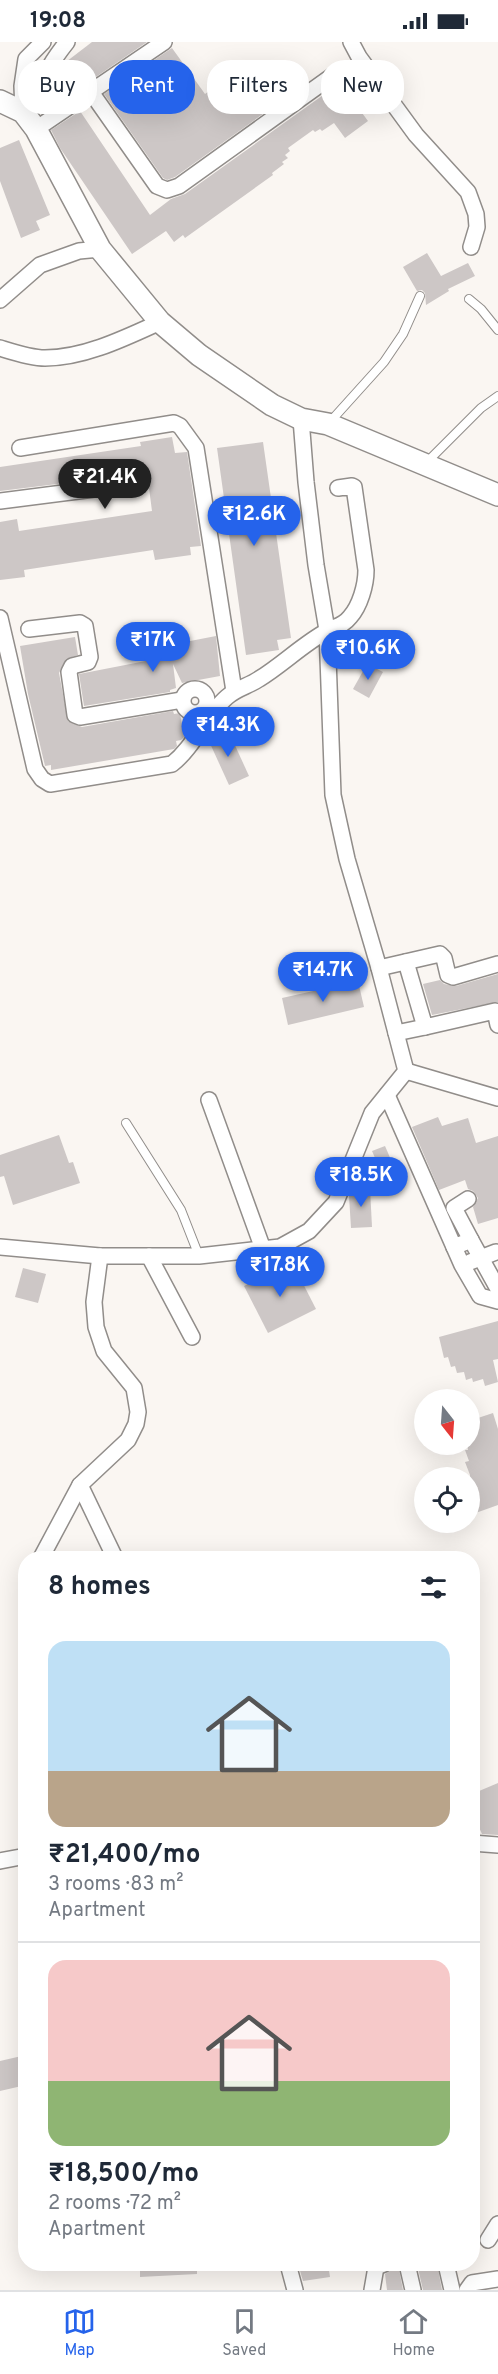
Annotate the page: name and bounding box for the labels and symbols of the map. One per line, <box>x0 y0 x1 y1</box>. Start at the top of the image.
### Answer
pin: ₹21.4K <box>56 459 154 510</box>
pin: ₹12.6K <box>205 496 303 547</box>
pin: ₹17K <box>117 622 189 673</box>
pin: ₹10.6K <box>319 630 417 681</box>
pin: ₹14.3K <box>179 707 277 758</box>
pin: ₹14.7K <box>274 952 372 1003</box>
pin: ₹18.5K <box>312 1157 410 1208</box>
pin: ₹17.8K <box>231 1247 329 1298</box>
north arrow <box>414 1389 480 1455</box>

